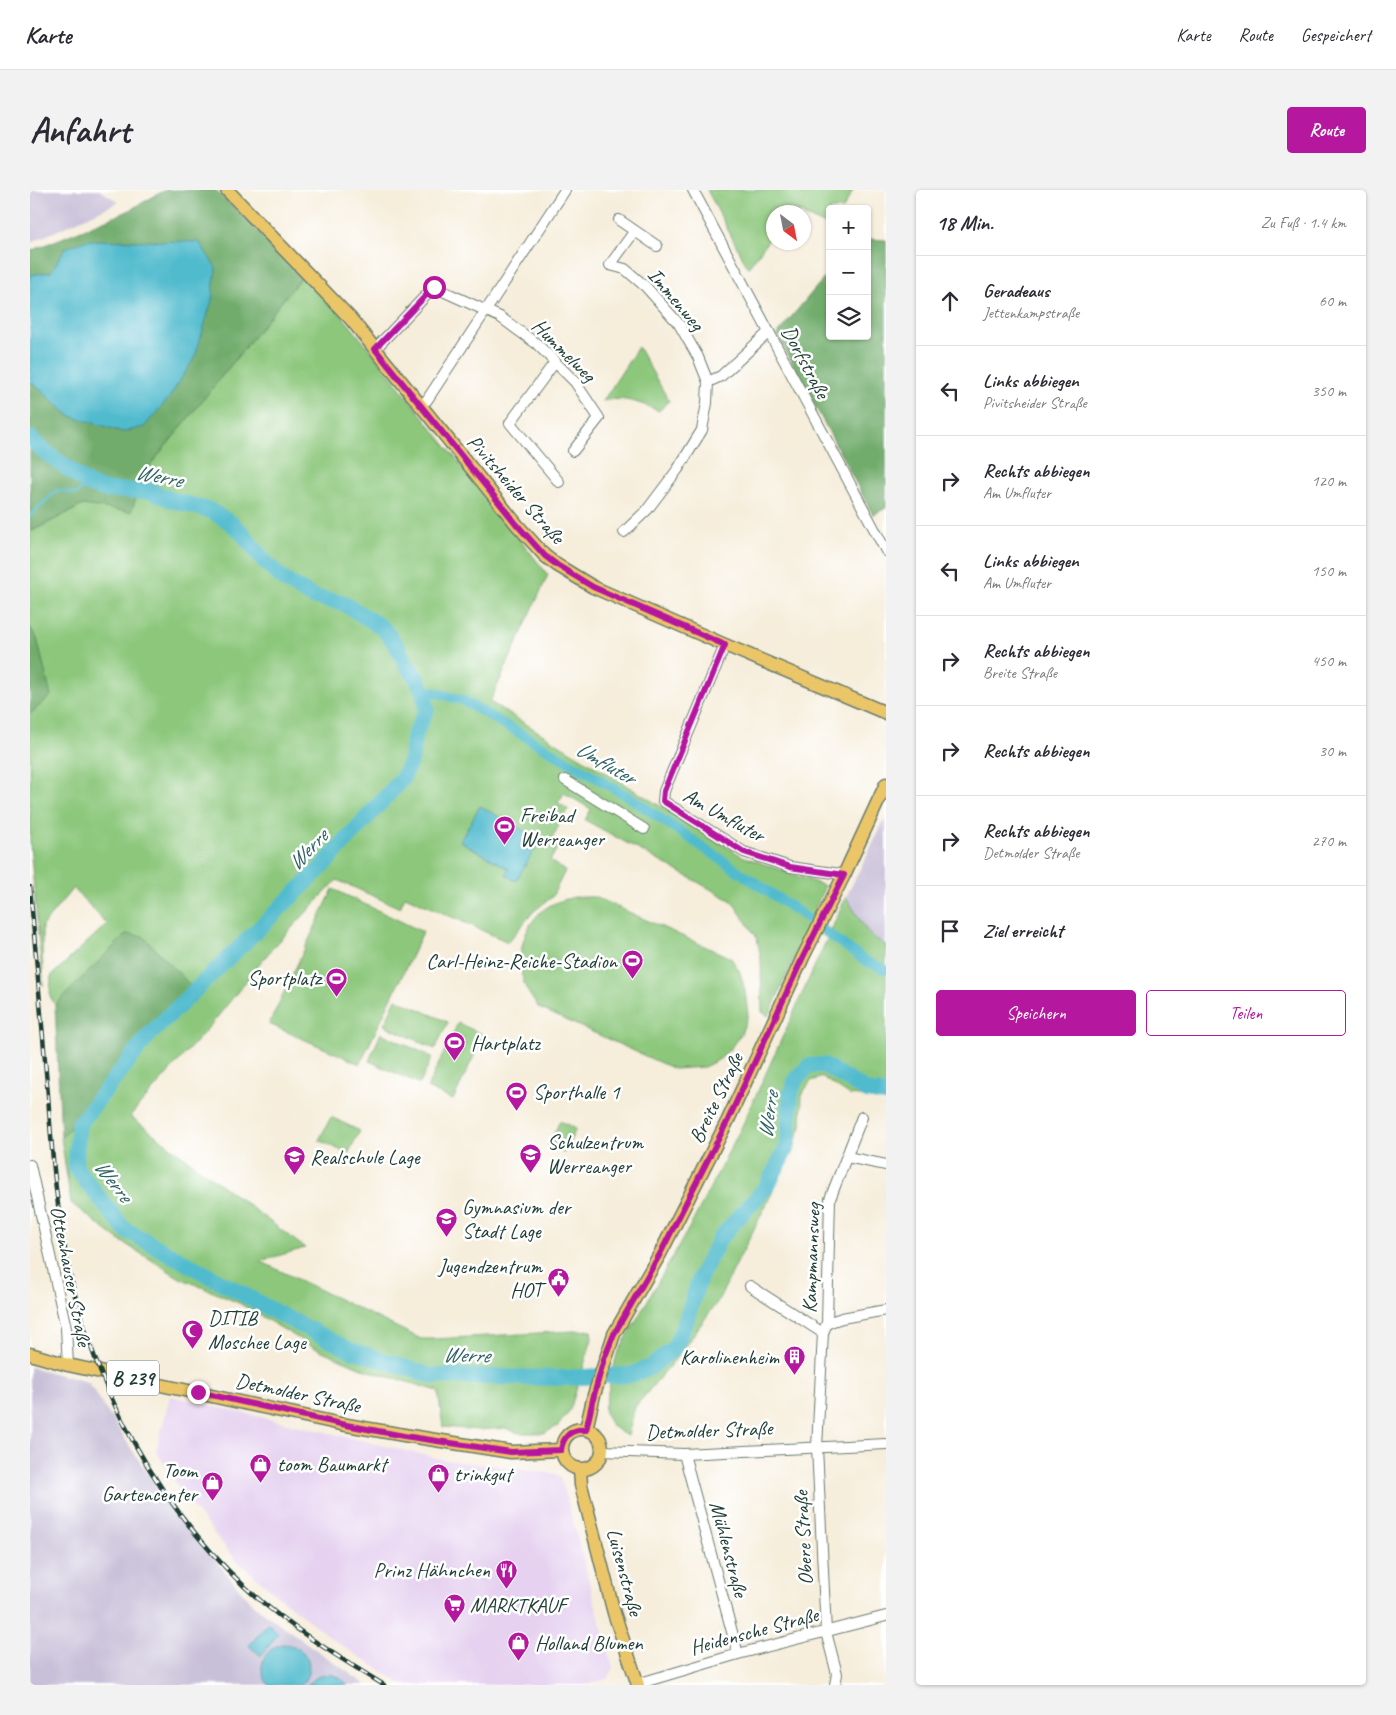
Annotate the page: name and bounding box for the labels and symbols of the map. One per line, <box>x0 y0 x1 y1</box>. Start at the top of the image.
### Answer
north arrow <box>766 205 811 250</box>
street label: Immenweg <box>642 262 711 337</box>
route start <box>423 276 446 299</box>
street label: Hummelweg <box>527 313 602 388</box>
street label: Dorfstraße <box>776 321 837 405</box>
street label: Pivitsheider Straße <box>461 429 572 551</box>
water label: Werre <box>133 458 188 495</box>
water label: Umfluter <box>571 735 644 793</box>
street label: Am Umfluter <box>679 782 771 849</box>
place label: Freibad Werreanger <box>520 802 605 852</box>
sports icon: Freibad Werreanger <box>492 815 516 846</box>
water label: Werre <box>282 821 337 876</box>
place label: Carl-Heinz-Reiche-Stadion <box>426 948 619 974</box>
sports icon: Carl-Heinz-Reiche-Stadion <box>621 949 645 980</box>
place label: Sportplatz <box>247 965 323 991</box>
sports icon: Sportplatz <box>325 966 349 997</box>
place label: Hartplatz <box>471 1030 541 1056</box>
sports icon: Hartplatz <box>443 1031 467 1062</box>
street label: Breite Straße <box>683 1047 750 1147</box>
place label: Sporthalle 1 <box>533 1079 621 1105</box>
sports icon: Sporthalle 1 <box>505 1080 529 1111</box>
water label: Werre <box>751 1087 786 1140</box>
place label: Schulzentrum Werreanger <box>547 1129 644 1179</box>
school or university icon: Schulzentrum Werreanger <box>519 1142 543 1173</box>
place label: Realschule Lage <box>310 1144 421 1170</box>
school or university icon: Realschule Lage <box>282 1145 306 1176</box>
water label: Werre <box>88 1154 141 1210</box>
place label: Gymnasium der Stadt Lage <box>462 1194 573 1244</box>
street label: Kampmannsweg <box>796 1201 826 1313</box>
street label: Ottenhauser Straße <box>45 1204 98 1350</box>
school or university icon: Gymnasium der Stadt Lage <box>434 1207 458 1238</box>
place label: Jugendzentrum HOT <box>437 1253 547 1303</box>
public building icon: Jugendzentrum HOT <box>546 1266 570 1297</box>
place label: DITIB Moschee Lage <box>208 1305 307 1355</box>
mosque icon: DITIB Moschee Lage <box>180 1318 204 1349</box>
water label: Werre <box>443 1341 493 1369</box>
place label: Karolinenheim <box>680 1344 780 1370</box>
building icon: Karolinenheim <box>783 1345 807 1376</box>
road number: B 239 <box>107 1360 159 1396</box>
street label: Detmolder Straße <box>233 1367 365 1419</box>
route end <box>187 1381 210 1404</box>
street label: Detmolder Straße <box>645 1415 775 1445</box>
place label: toom Baumarkt <box>277 1451 389 1477</box>
shop icon: toom Baumarkt <box>249 1452 273 1483</box>
place label: Toom Gartencenter <box>102 1457 199 1507</box>
place label: trinkgut <box>454 1461 515 1487</box>
shop icon: trinkgut <box>426 1462 450 1493</box>
shop icon: Toom Gartencenter <box>201 1470 225 1501</box>
street label: Obere Straße <box>787 1488 818 1586</box>
street label: Mühlenstraße <box>704 1498 755 1602</box>
street label: Luisenstraße <box>601 1526 650 1621</box>
place label: Prinz Hähnchen <box>373 1557 491 1583</box>
restaurant icon: Prinz Hähnchen <box>494 1558 518 1589</box>
place label: MARKTKAUF <box>470 1592 569 1618</box>
supermarket icon: MARKTKAUF <box>442 1593 466 1624</box>
street label: Heidensche Straße <box>687 1601 823 1661</box>
place label: Holland Blumen <box>535 1630 643 1656</box>
shop icon: Holland Blumen <box>507 1631 531 1662</box>

